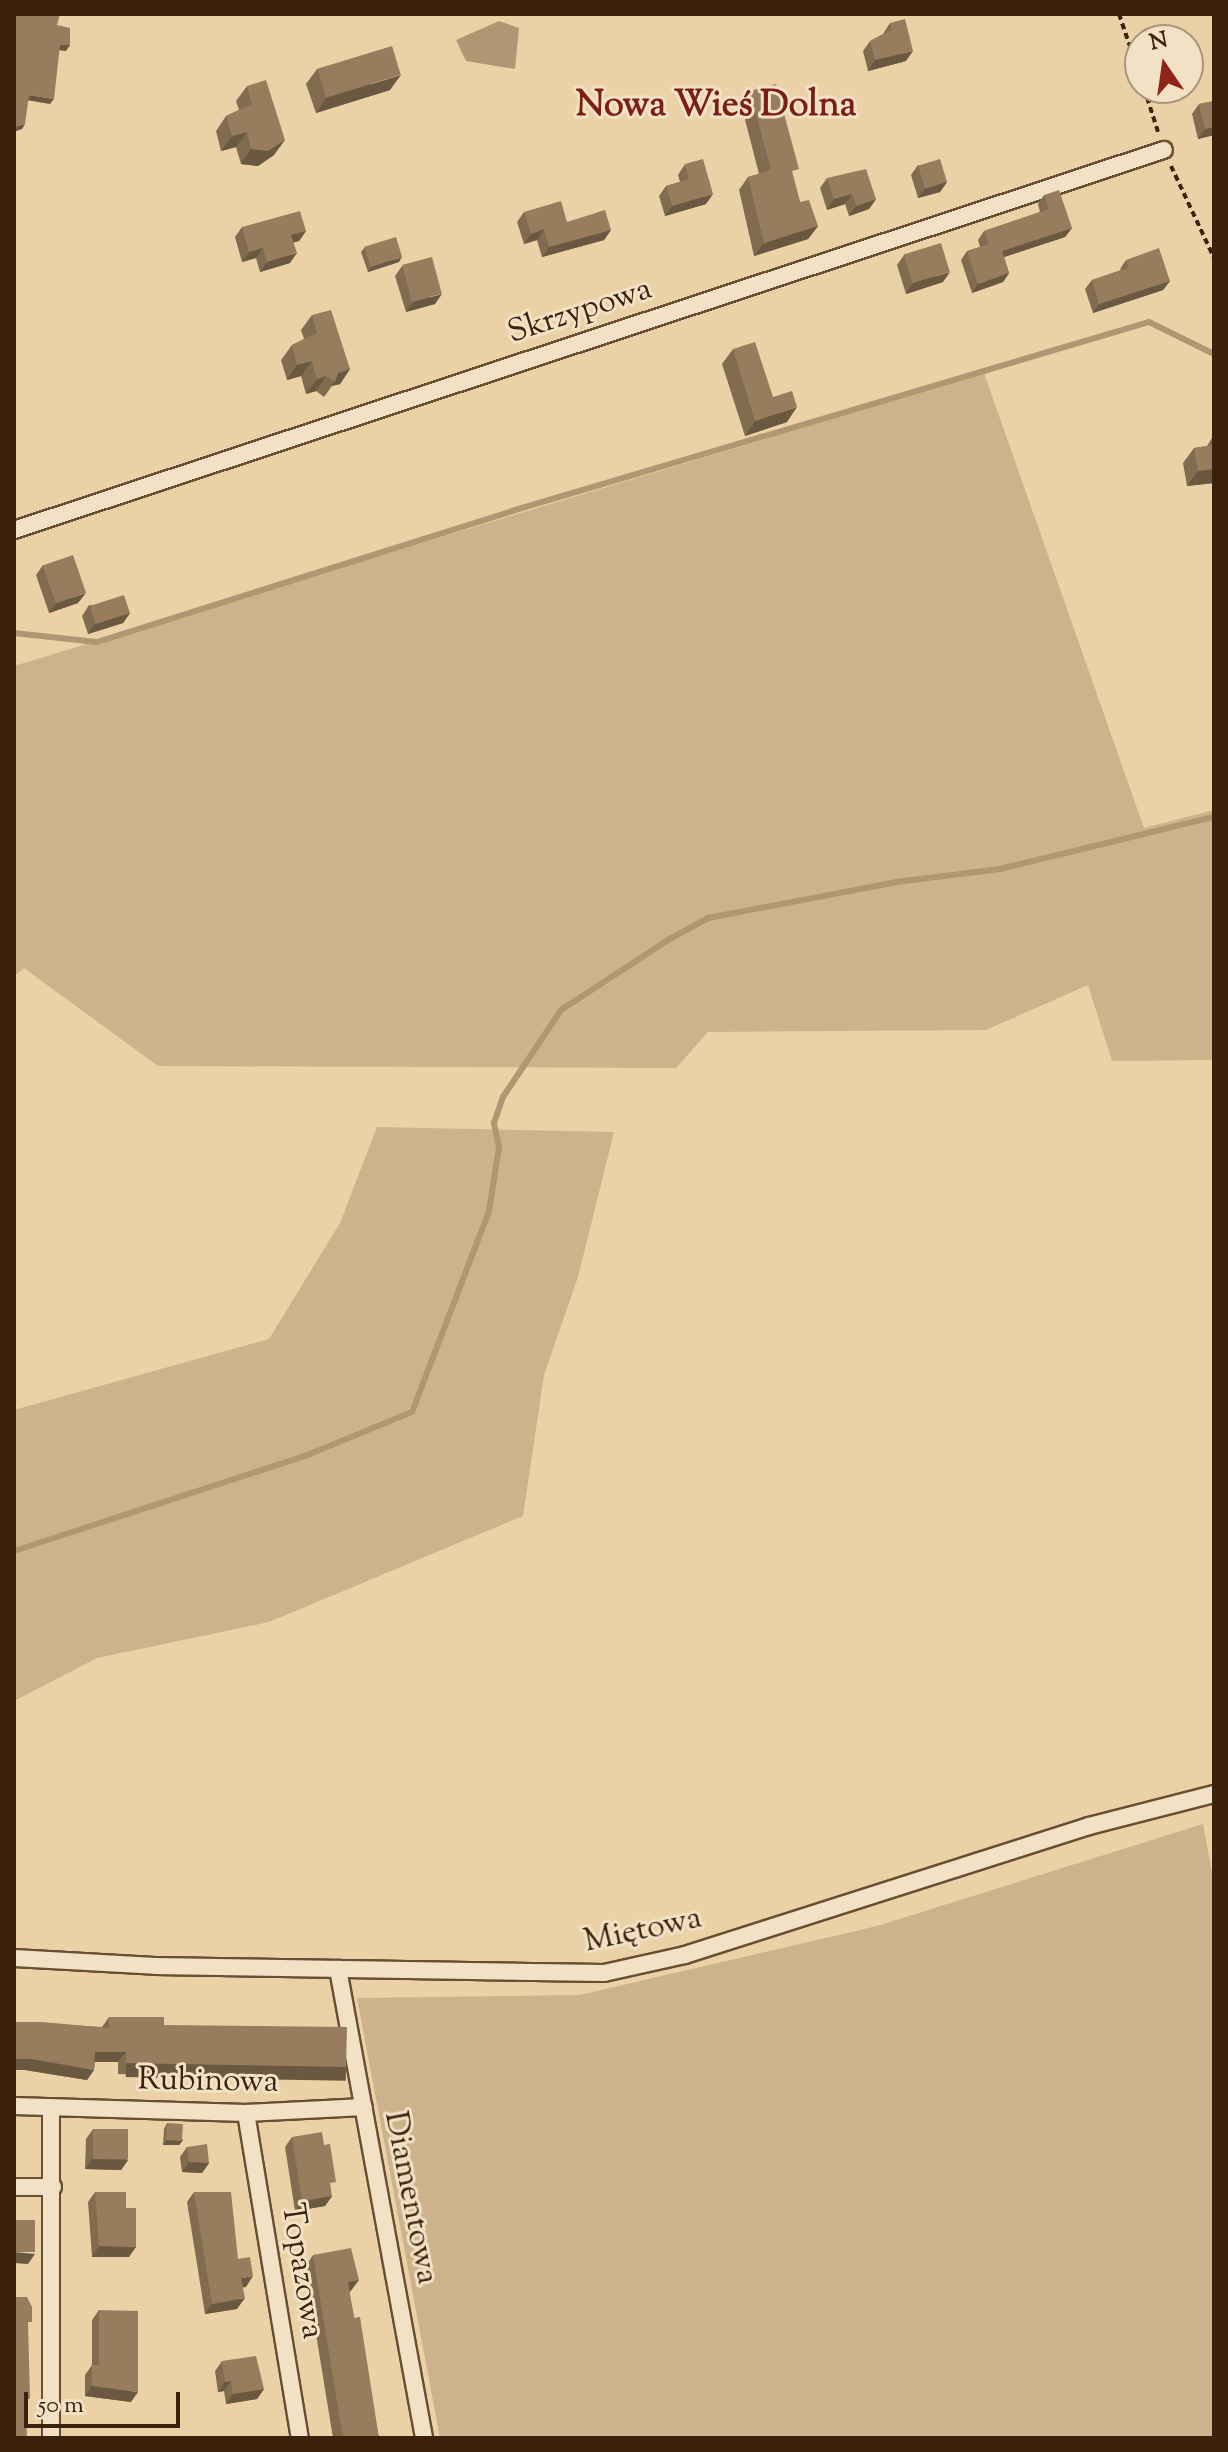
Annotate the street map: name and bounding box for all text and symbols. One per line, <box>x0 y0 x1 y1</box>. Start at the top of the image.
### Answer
north arrow <box>1124 24 1204 104</box>
text: N <box>1147 25 1171 60</box>
district label: Nowa Wieś Dolna <box>576 85 856 129</box>
street label: Skrzypowa <box>503 271 657 353</box>
street label: Miętowa <box>581 1900 705 1962</box>
street label: Rubinowa <box>137 2062 279 2102</box>
street label: Diamentowa <box>374 2108 446 2288</box>
street label: Topazowa <box>271 2200 331 2342</box>
scale bar <box>28 2376 184 2426</box>
text: 50 m <box>38 2389 84 2423</box>

